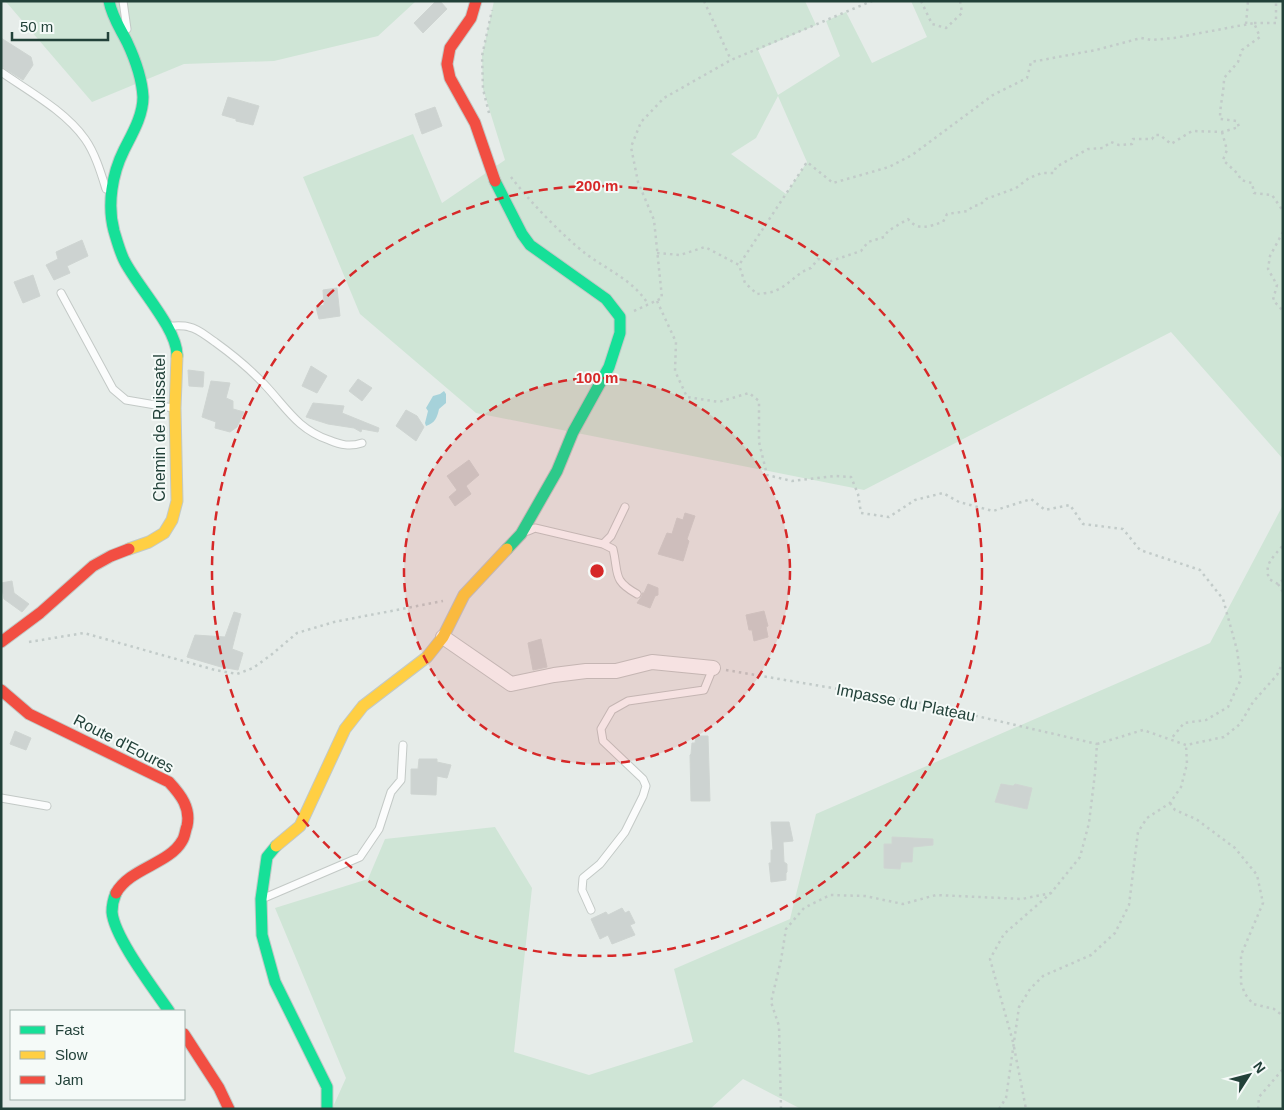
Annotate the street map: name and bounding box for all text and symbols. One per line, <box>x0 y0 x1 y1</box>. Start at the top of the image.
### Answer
scale bar <box>12 10 109 42</box>
text: 50 m <box>20 18 53 35</box>
text: 200 m <box>576 177 618 194</box>
street label: Chemin de Ruissatel <box>151 354 168 502</box>
text: 100 m <box>576 369 618 386</box>
centre of rings <box>588 562 606 580</box>
street label: Impasse du Plateau <box>835 681 977 724</box>
street label: Route d'Eoures <box>71 711 177 776</box>
legend <box>10 1010 185 1100</box>
text: Fast <box>55 1021 85 1038</box>
text: Slow <box>55 1046 88 1063</box>
north arrow <box>1224 1050 1274 1100</box>
text: N <box>1250 1059 1269 1076</box>
text: Jam <box>55 1071 83 1088</box>

